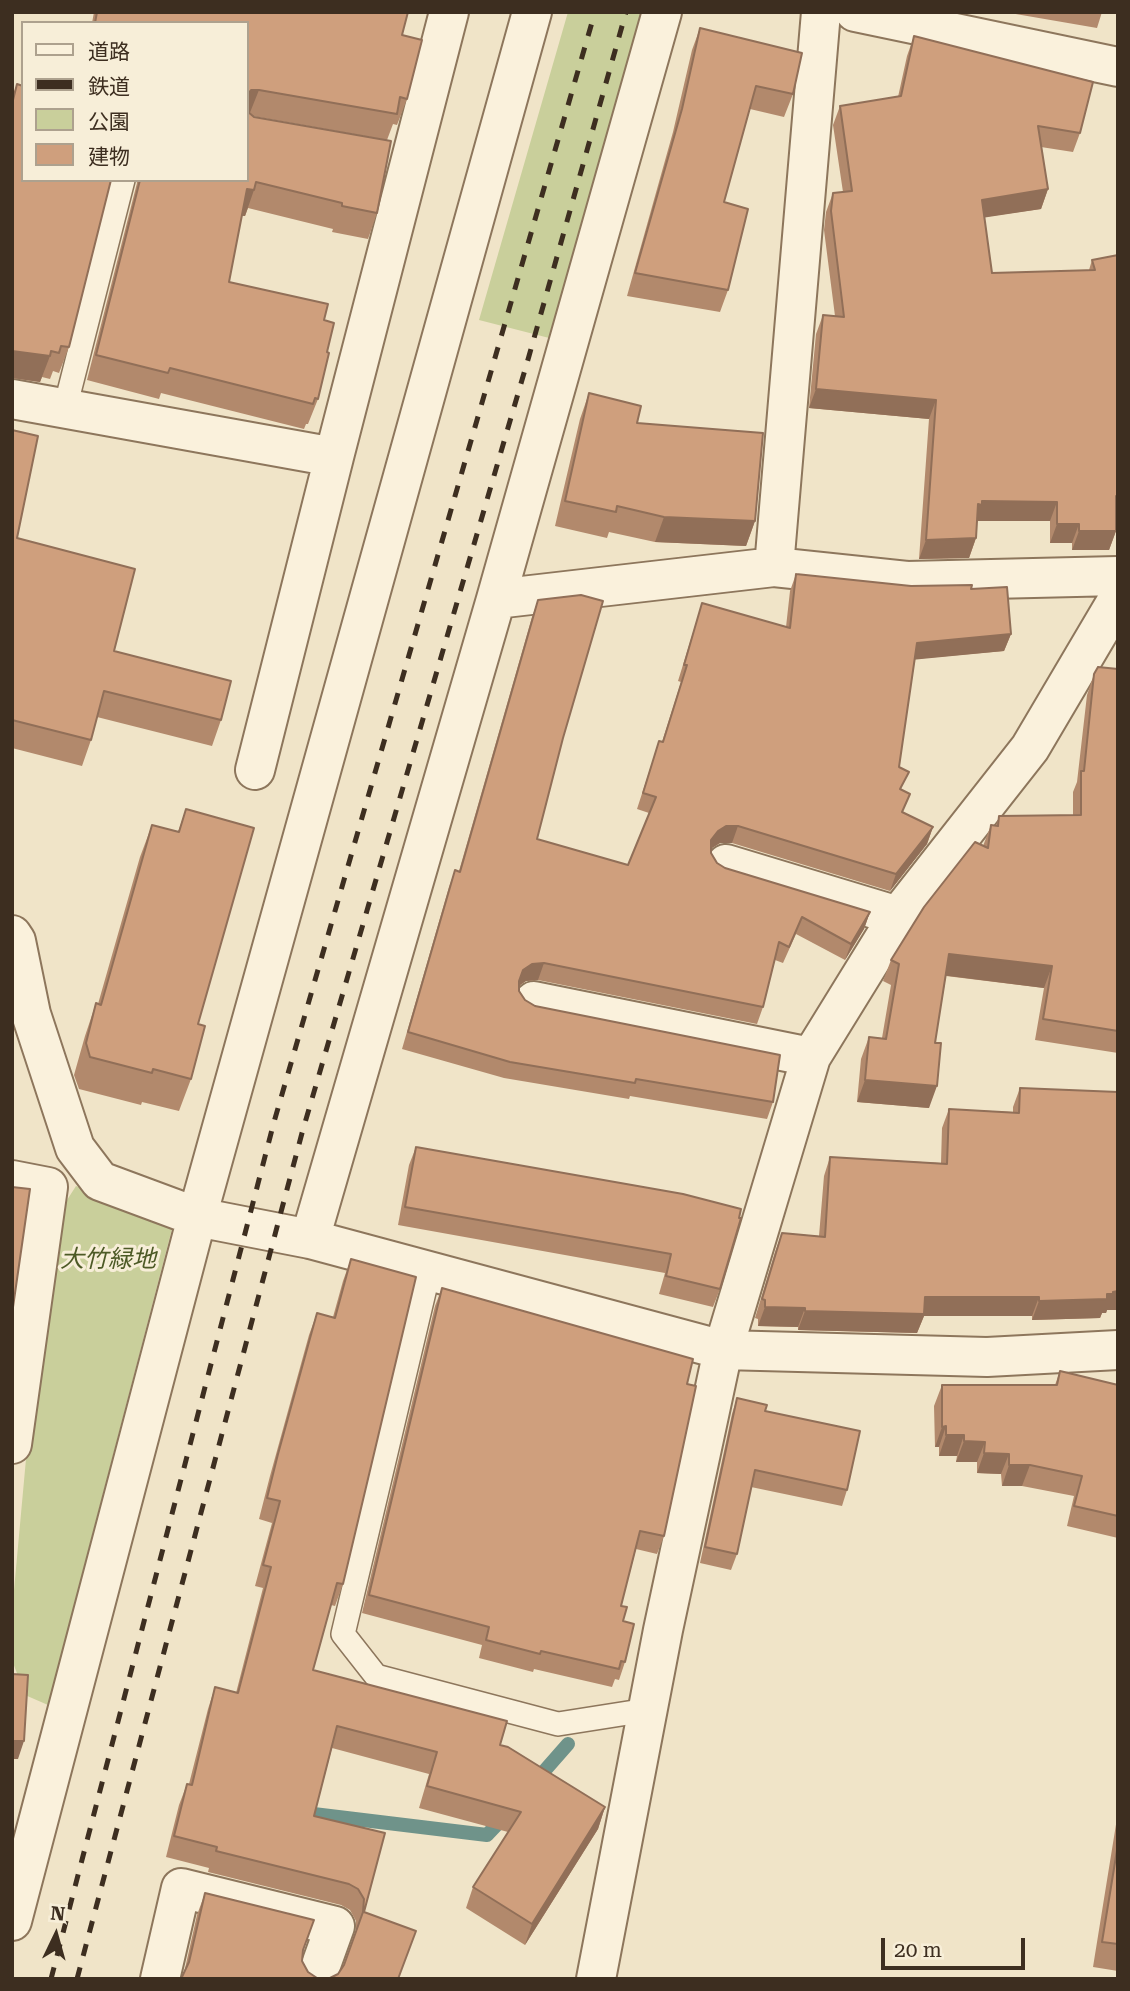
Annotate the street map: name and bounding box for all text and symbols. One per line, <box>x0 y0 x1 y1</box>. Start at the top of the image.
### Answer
legend <box>21 21 248 182</box>
text: 道路 <box>88 40 130 64</box>
text: 鉄道 <box>88 75 130 99</box>
text: 公園 <box>88 110 130 134</box>
text: 建物 <box>88 145 130 169</box>
park label: 大竹緑地 <box>60 1246 156 1274</box>
north arrow <box>21 1900 91 1970</box>
text: N <box>50 1901 66 1926</box>
scale bar <box>885 1924 1028 1968</box>
text: 20 m <box>894 1938 942 1962</box>

